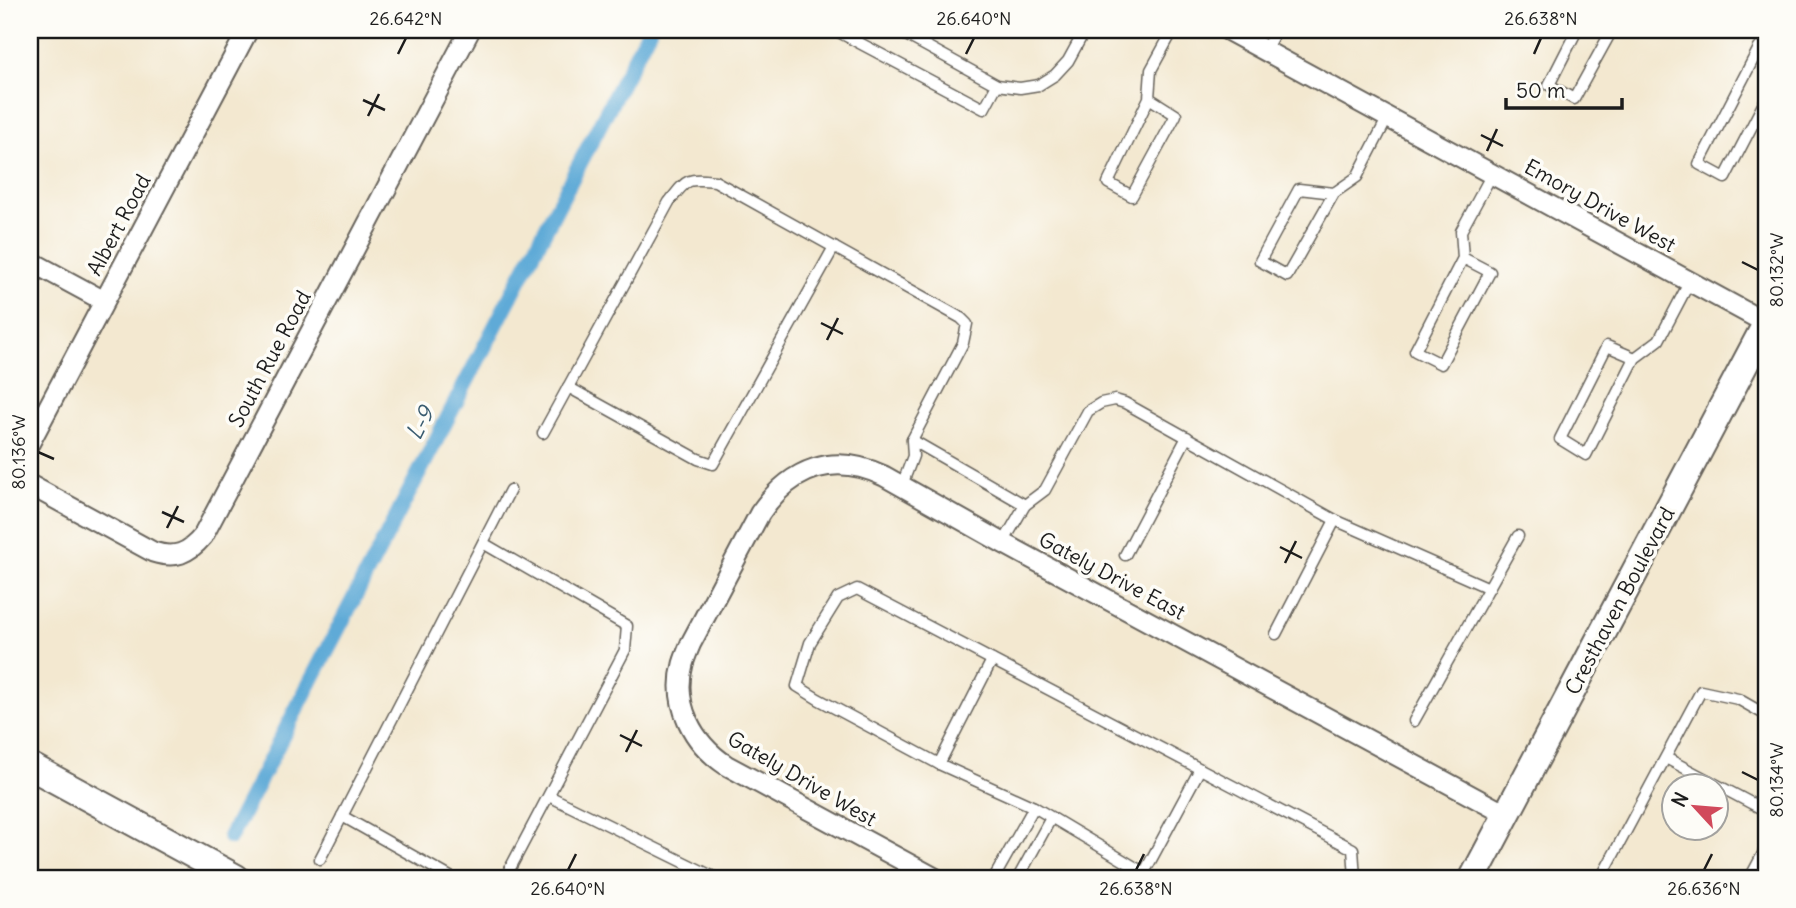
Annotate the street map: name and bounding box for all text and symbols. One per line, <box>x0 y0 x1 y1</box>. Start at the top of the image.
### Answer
text: 26.642°N <box>369 7 443 30</box>
text: 26.640°N <box>936 7 1012 30</box>
text: 26.638°N <box>1504 7 1578 30</box>
scale bar <box>1506 66 1621 110</box>
text: 50 m <box>1516 77 1565 104</box>
street label: Emory Drive West <box>1520 153 1681 258</box>
street label: Albert Road <box>81 169 157 280</box>
text: 80.132°W <box>1765 233 1788 307</box>
street label: South Rue Road <box>222 286 317 432</box>
water label: L-9 <box>399 400 441 444</box>
text: 80.136°W <box>7 414 30 490</box>
street label: Cresthaven Boulevard <box>1559 502 1681 699</box>
street label: Gately Drive East <box>1034 526 1190 626</box>
street label: Gately Drive West <box>723 725 882 832</box>
text: 80.134°W <box>1765 742 1788 818</box>
north arrow <box>1660 772 1730 842</box>
text: N <box>1666 788 1693 811</box>
text: 26.640°N <box>530 877 606 900</box>
text: 26.638°N <box>1099 877 1173 900</box>
text: 26.636°N <box>1667 877 1741 900</box>

